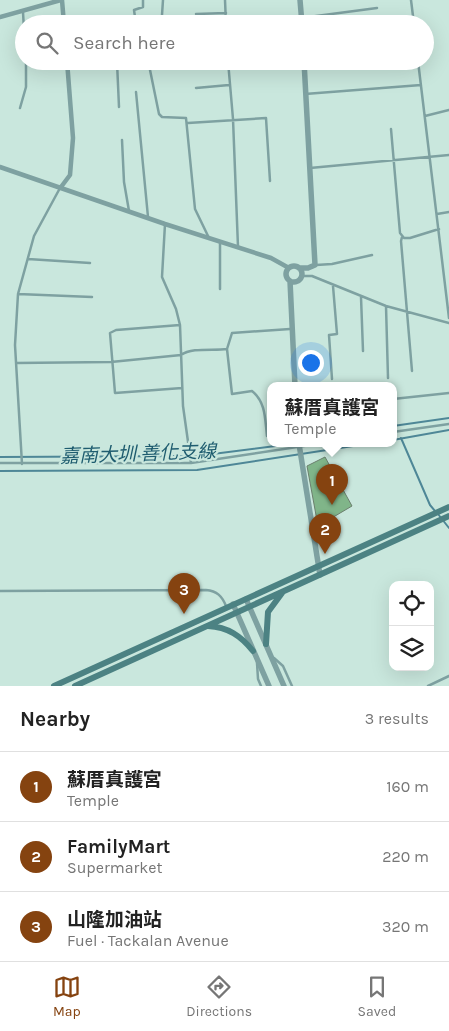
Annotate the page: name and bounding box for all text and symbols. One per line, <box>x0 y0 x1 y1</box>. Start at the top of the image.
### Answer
search box <box>15 15 434 70</box>
icon: search <box>33 29 61 57</box>
text: Search here <box>73 32 175 54</box>
your location <box>298 350 324 376</box>
popup <box>267 382 397 447</box>
text: 蘇厝真護宮 <box>284 397 380 419</box>
text: Temple <box>284 419 337 438</box>
water label: 嘉南大圳 善化支線 <box>60 440 218 468</box>
pin: 1 <box>316 464 348 505</box>
pin: 2 <box>309 513 341 554</box>
pin: 3 <box>168 573 200 614</box>
map controls <box>389 581 434 671</box>
button: locate <box>389 581 434 626</box>
button: layers <box>389 626 434 671</box>
text: Nearby <box>20 707 90 731</box>
text: 3 results <box>365 709 429 728</box>
text: 蘇厝真護宮 <box>67 769 162 791</box>
text: 1 <box>33 777 39 796</box>
text: 160 m <box>386 777 429 796</box>
text: Temple <box>67 791 119 810</box>
text: FamilyMart <box>67 836 170 858</box>
text: 2 <box>31 847 41 866</box>
text: 220 m <box>382 847 429 866</box>
text: Supermarket <box>67 858 163 877</box>
text: 山隆加油站 <box>67 909 162 931</box>
text: 3 <box>31 917 41 936</box>
text: 320 m <box>382 917 429 936</box>
text: Fuel · Tackalan Avenue <box>67 931 229 950</box>
tab: Map <box>53 973 81 1020</box>
tab: Directions <box>186 973 252 1020</box>
tab: Saved <box>358 973 396 1020</box>

